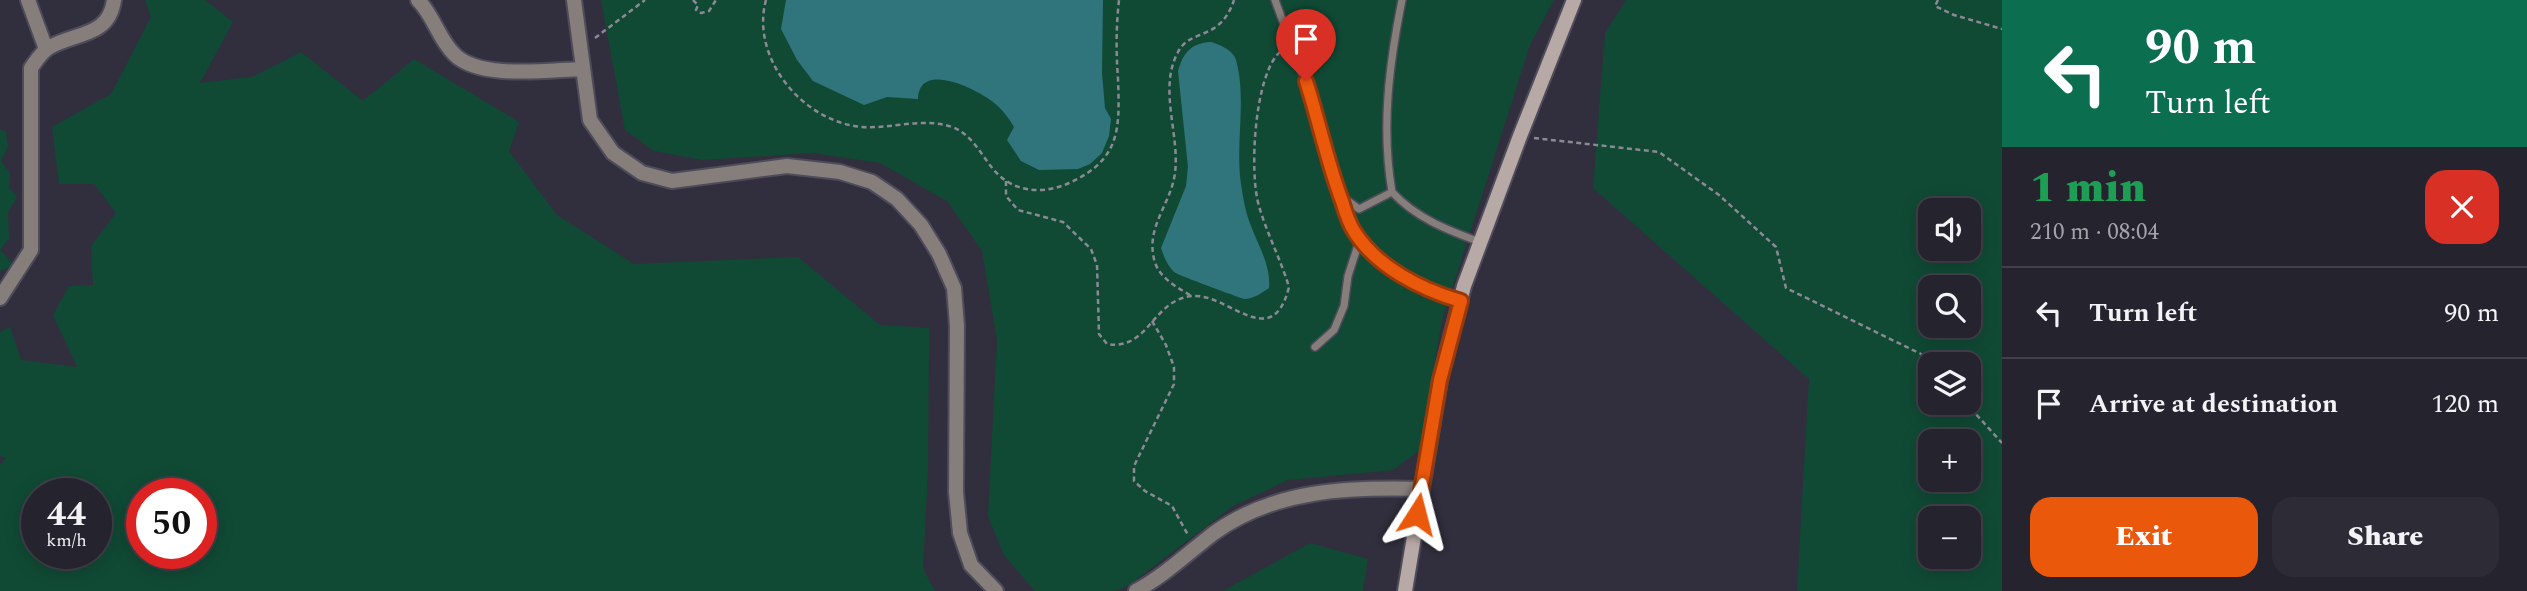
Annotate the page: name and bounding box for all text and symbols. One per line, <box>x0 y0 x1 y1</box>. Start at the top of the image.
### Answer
pin <box>1276 9 1336 81</box>
text: 90 m <box>2145 11 2256 86</box>
icon: arrive <box>1287 20 1325 58</box>
icon: left <box>2030 28 2121 119</box>
text: Turn left <box>2145 79 2271 128</box>
text: 1 min <box>2030 157 2146 220</box>
button: close <box>2425 170 2499 244</box>
map controls <box>1918 198 1981 569</box>
button: sound <box>1918 198 1981 261</box>
text: 210 m · 08:04 <box>2030 215 2159 250</box>
button: search <box>1918 275 1981 338</box>
text: Turn left <box>2089 293 2197 333</box>
text: 90 m <box>2444 293 2499 333</box>
icon: left <box>2030 294 2068 332</box>
button: layers <box>1918 352 1981 415</box>
text: Arrive at destination <box>2089 384 2338 424</box>
text: 120 m <box>2431 384 2499 424</box>
icon: arrive <box>2030 385 2068 423</box>
button: + <box>1918 429 1981 492</box>
position arrow <box>1380 477 1454 551</box>
speed limit sign: 50 <box>126 478 217 569</box>
text: 44 <box>47 488 86 541</box>
button: Exit <box>2030 497 2258 577</box>
button: Share <box>2272 497 2499 577</box>
button: − <box>1918 506 1981 569</box>
text: km/h <box>46 527 87 554</box>

